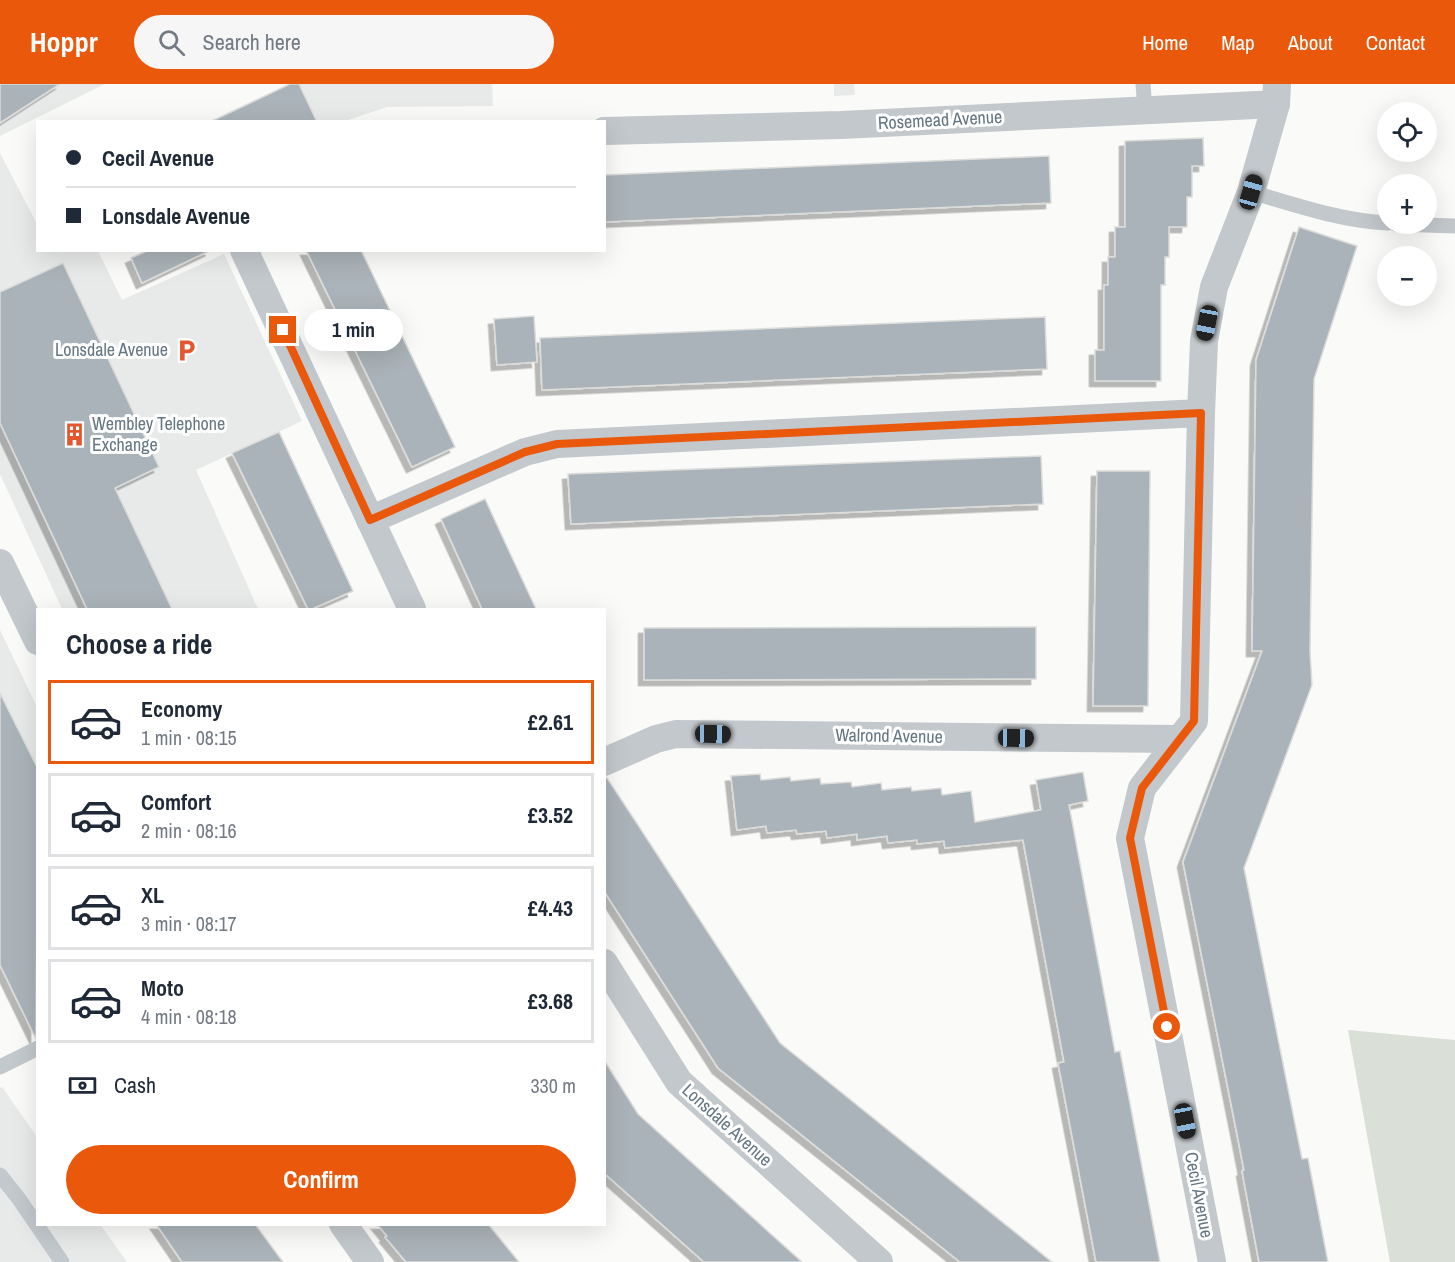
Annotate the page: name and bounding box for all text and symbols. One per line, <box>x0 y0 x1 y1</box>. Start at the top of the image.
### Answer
search box <box>134 15 554 69</box>
text: Hoppr <box>30 23 98 61</box>
icon: search <box>155 26 188 59</box>
text: Search here <box>203 27 301 57</box>
text: Home <box>1142 28 1188 57</box>
text: Map <box>1221 28 1255 57</box>
text: About <box>1288 28 1333 57</box>
text: Contact <box>1366 28 1425 57</box>
map controls <box>1377 102 1437 306</box>
button: locate <box>1377 102 1437 162</box>
street label: Rosemead Avenue <box>877 104 1003 135</box>
text: Cecil Avenue <box>102 143 214 173</box>
car <box>1237 172 1265 212</box>
button: + <box>1377 174 1437 234</box>
text: Lonsdale Avenue <box>102 201 250 231</box>
button: − <box>1377 246 1437 306</box>
car <box>1195 304 1219 342</box>
callout: 1 min <box>304 309 403 351</box>
route end <box>269 316 296 343</box>
text: 1 min <box>332 316 375 343</box>
place label: Lonsdale Avenue <box>55 337 168 362</box>
parking icon: Lonsdale Avenue <box>173 337 199 363</box>
place label: Wembley Telephone Exchange <box>92 411 225 457</box>
building icon: Wembley Telephone Exchange <box>61 421 87 447</box>
text: Choose a ride <box>66 626 212 662</box>
text: Economy <box>141 694 222 724</box>
icon: car <box>69 695 123 749</box>
text: £2.61 <box>528 707 573 737</box>
street label: Walrond Avenue <box>835 722 943 749</box>
text: 1 min · 08:15 <box>141 724 237 751</box>
car <box>695 725 731 743</box>
car <box>998 729 1034 747</box>
text: Comfort <box>141 787 211 817</box>
icon: car <box>69 788 123 842</box>
text: £3.52 <box>528 800 573 830</box>
text: 2 min · 08:16 <box>141 817 237 844</box>
text: XL <box>141 880 164 910</box>
icon: car <box>69 881 123 935</box>
text: £4.43 <box>528 893 573 923</box>
text: 3 min · 08:17 <box>141 910 237 937</box>
text: Moto <box>141 973 184 1003</box>
icon: car <box>69 974 123 1028</box>
text: £3.68 <box>528 986 573 1016</box>
text: 4 min · 08:18 <box>141 1003 237 1030</box>
route start <box>1153 1013 1180 1040</box>
icon: cash <box>66 1069 99 1102</box>
text: Cash <box>114 1070 156 1100</box>
text: 330 m <box>530 1072 576 1099</box>
street label: Lonsdale Avenue <box>677 1078 778 1172</box>
car <box>1173 1102 1197 1140</box>
button: Confirm <box>66 1145 576 1214</box>
street label: Cecil Avenue <box>1179 1150 1220 1240</box>

